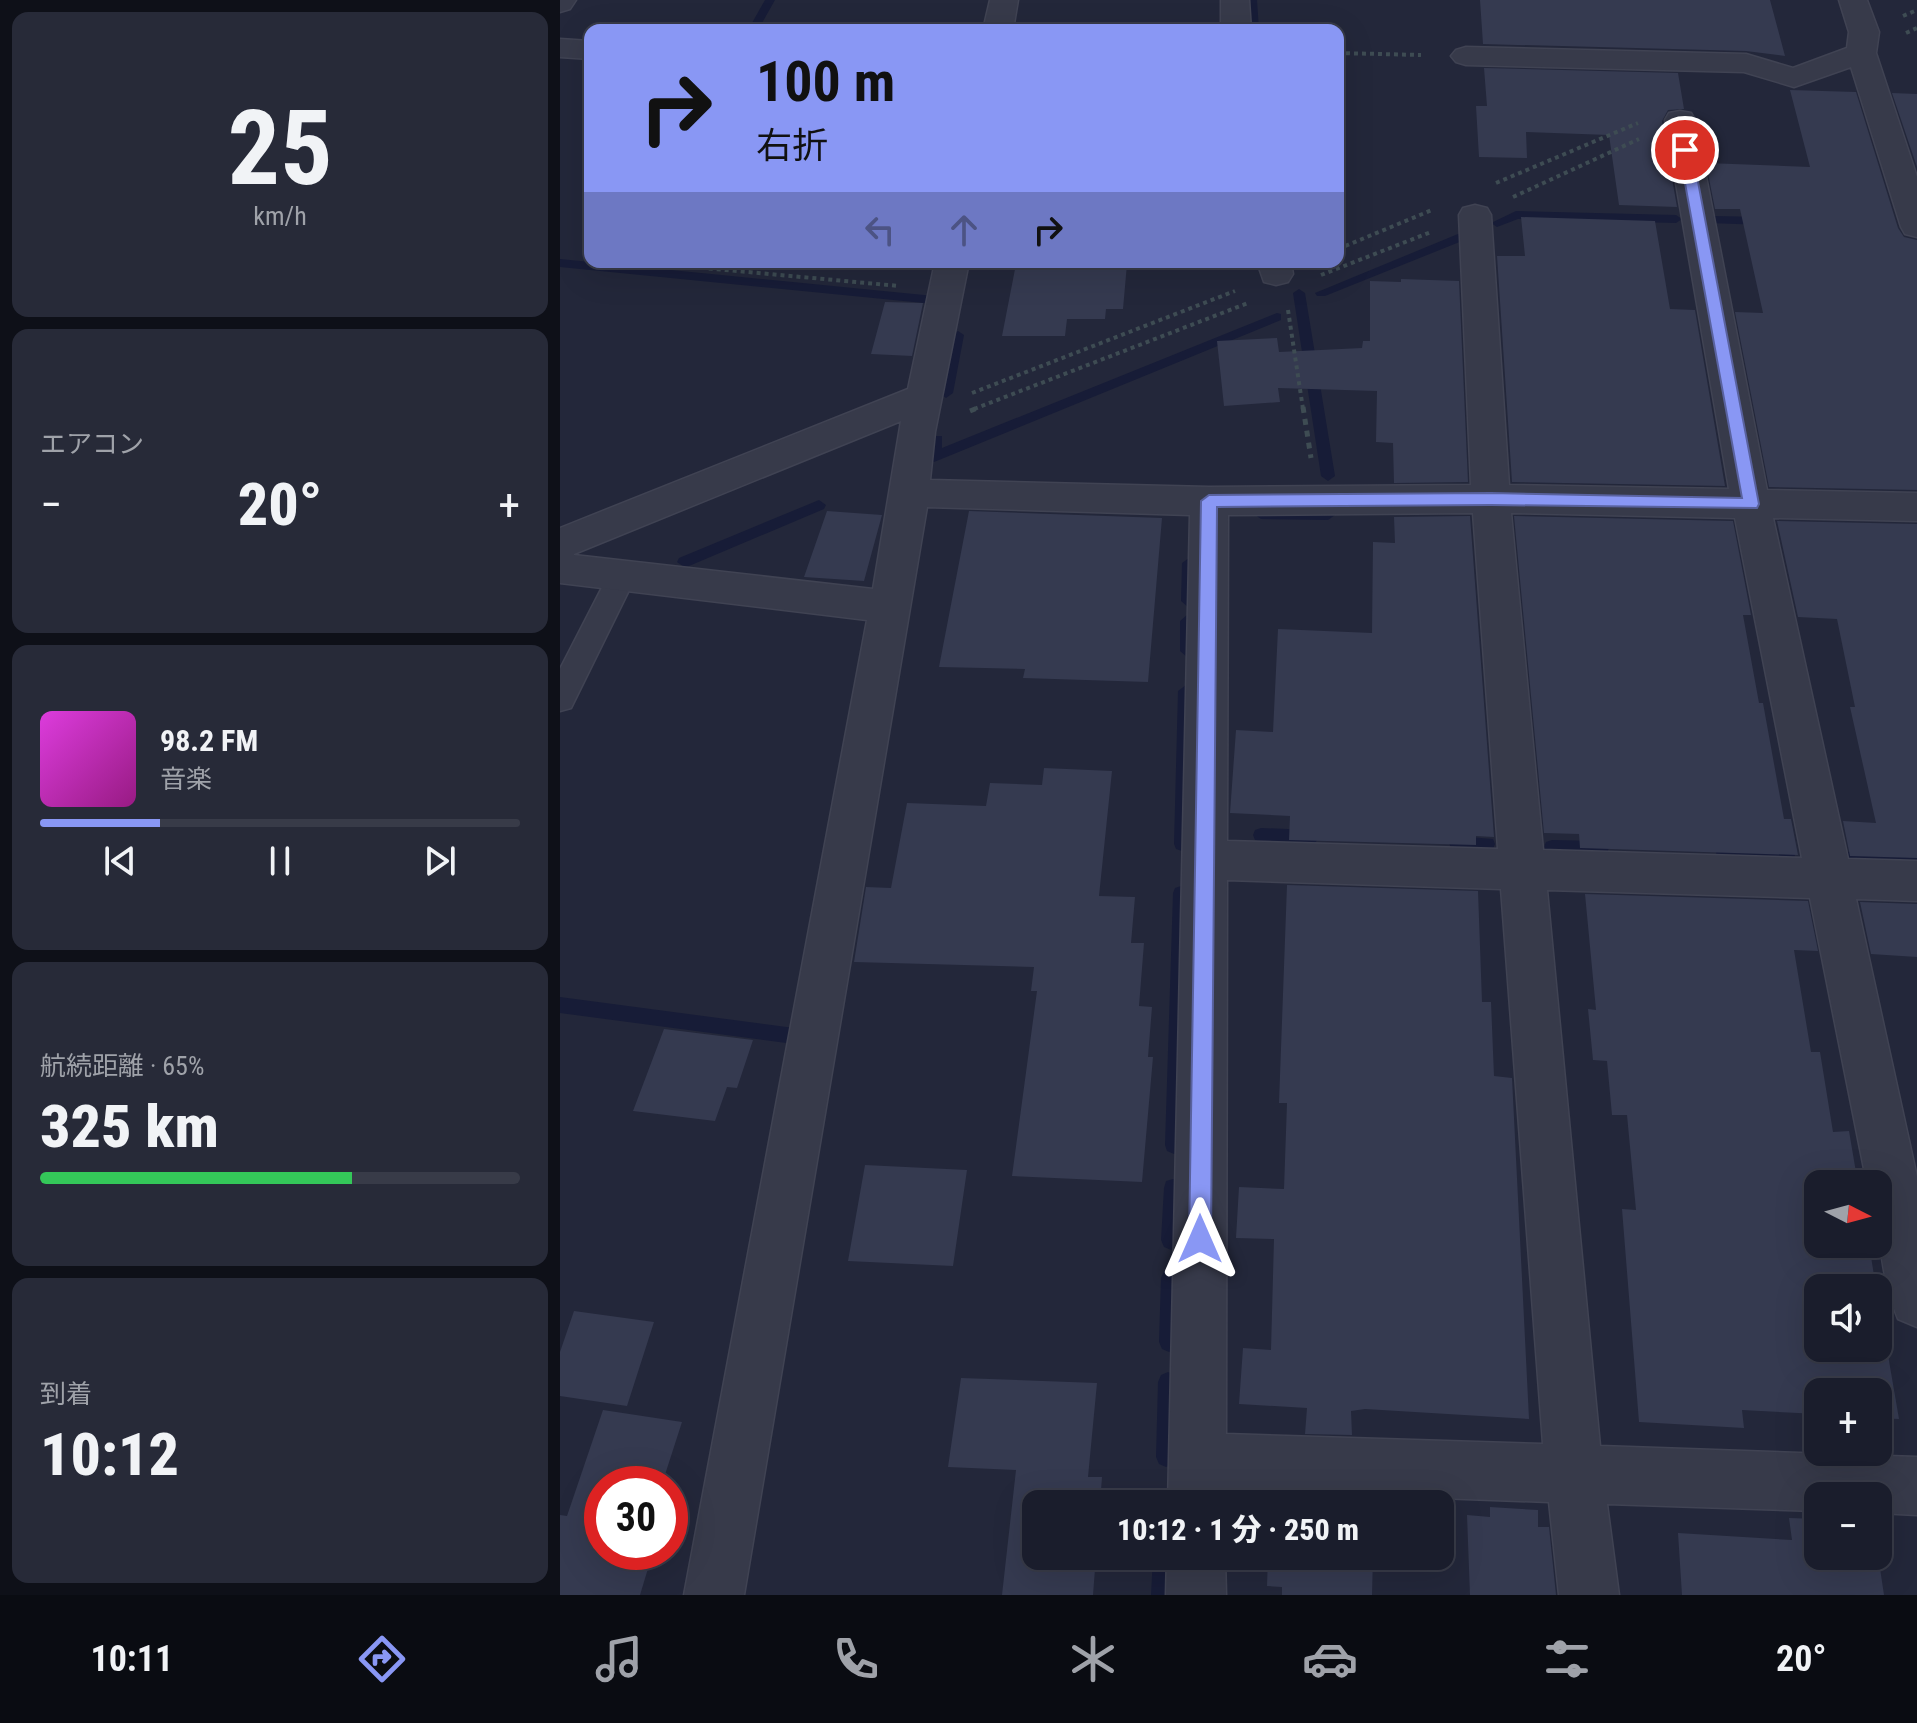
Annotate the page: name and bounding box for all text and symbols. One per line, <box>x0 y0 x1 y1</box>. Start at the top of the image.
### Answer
text: 100 m <box>756 49 895 115</box>
icon: right <box>624 56 728 160</box>
text: 25 <box>227 88 333 209</box>
pin <box>1651 116 1719 184</box>
text: 右折 <box>756 125 828 167</box>
icon: arrive <box>1663 128 1707 172</box>
text: km/h <box>253 201 307 231</box>
icon: left <box>858 208 902 252</box>
icon: ahead <box>942 208 986 252</box>
icon: right <box>1026 208 1070 252</box>
text: エアコン <box>40 429 144 459</box>
text: 20° <box>238 469 322 540</box>
text: − <box>40 479 62 531</box>
text: + <box>498 479 520 531</box>
text: 98.2 FM <box>160 723 258 758</box>
text: 音楽 <box>160 764 212 794</box>
icon: previous <box>98 839 142 883</box>
icon: pause <box>258 839 302 883</box>
icon: next <box>418 839 462 883</box>
text: 航続距離 · 65% <box>40 1051 204 1081</box>
text: 325 km <box>40 1091 219 1162</box>
north arrow <box>1804 1170 1892 1258</box>
map controls <box>1804 1170 1892 1570</box>
position arrow <box>1158 1197 1242 1281</box>
button: sound <box>1804 1274 1892 1362</box>
button: + <box>1804 1378 1892 1466</box>
text: 到着 <box>40 1379 92 1409</box>
text: 10:12 <box>40 1419 179 1490</box>
speed limit sign: 30 <box>584 1466 688 1570</box>
button: − <box>1804 1482 1892 1570</box>
text: 10:12 · 1 分 · 250 m <box>1117 1512 1359 1547</box>
icon: directions <box>354 1631 410 1687</box>
icon: music <box>591 1631 647 1687</box>
icon: phone <box>828 1631 884 1687</box>
icon: climate <box>1065 1631 1121 1687</box>
icon: car <box>1302 1631 1358 1687</box>
icon: filters <box>1539 1631 1595 1687</box>
text: 10:11 <box>90 1638 173 1680</box>
text: 20° <box>1776 1638 1826 1680</box>

